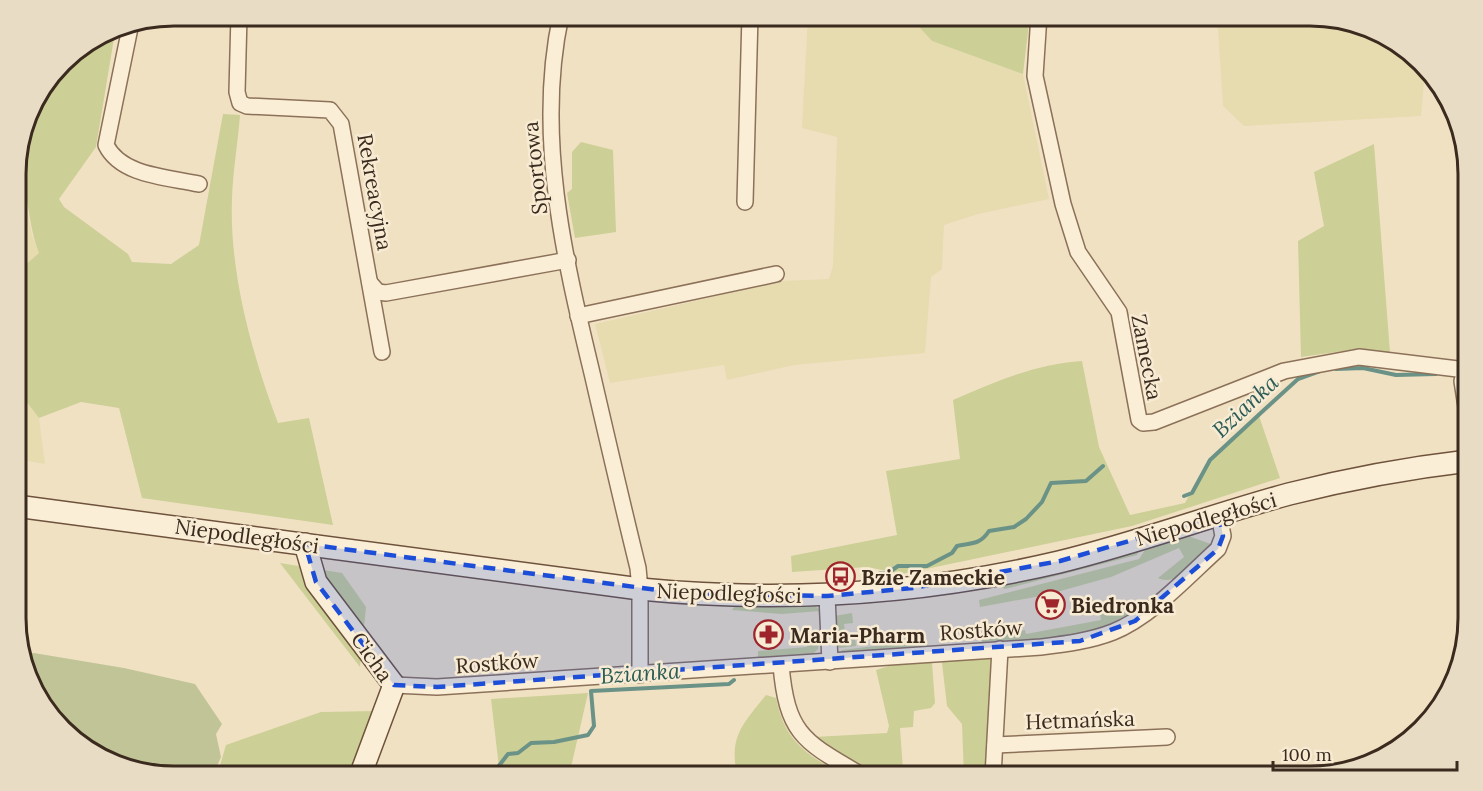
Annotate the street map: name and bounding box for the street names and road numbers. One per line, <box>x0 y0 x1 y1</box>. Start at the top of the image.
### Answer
street label: Sportowa <box>517 120 553 216</box>
street label: Rekreacyjna <box>351 132 399 253</box>
street label: Zamecka <box>1125 312 1169 402</box>
street label: Niepodległości <box>1132 486 1280 552</box>
street label: Niepodległości <box>173 513 321 559</box>
street label: Niepodległości <box>656 577 802 609</box>
street label: Rostków <box>939 614 1024 646</box>
street label: Cicha <box>345 627 399 687</box>
street label: Rostków <box>455 647 540 679</box>
street label: Hetmańska <box>1025 705 1135 735</box>

